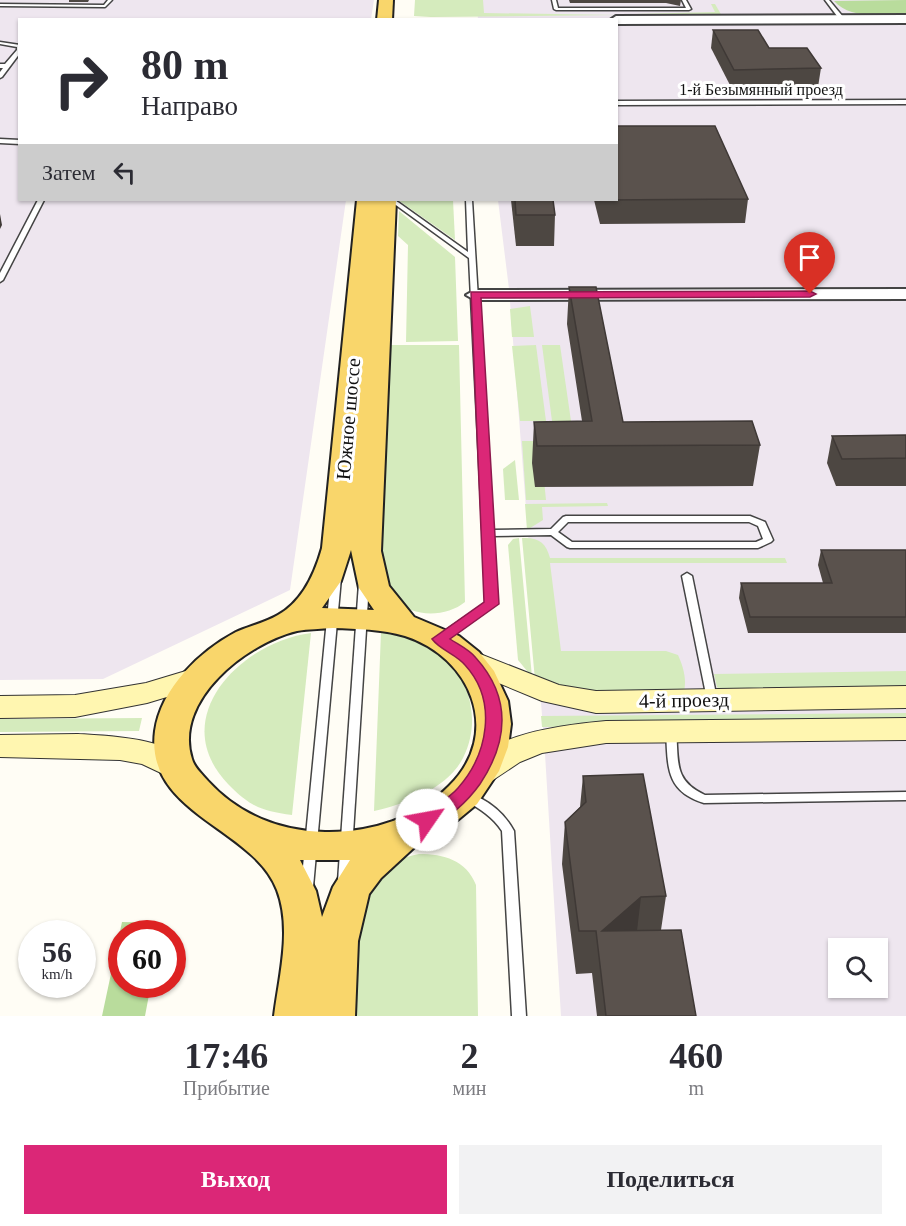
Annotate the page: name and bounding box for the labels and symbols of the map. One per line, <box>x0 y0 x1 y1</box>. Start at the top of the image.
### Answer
street label: 1-й Безымянный проезд <box>679 81 843 99</box>
pin <box>784 232 835 294</box>
street label: Южное шоссе <box>332 357 364 481</box>
street label: 4-й проезд <box>639 688 729 713</box>
position arrow <box>395 788 459 852</box>
speed limit sign: 60 <box>108 920 186 998</box>

